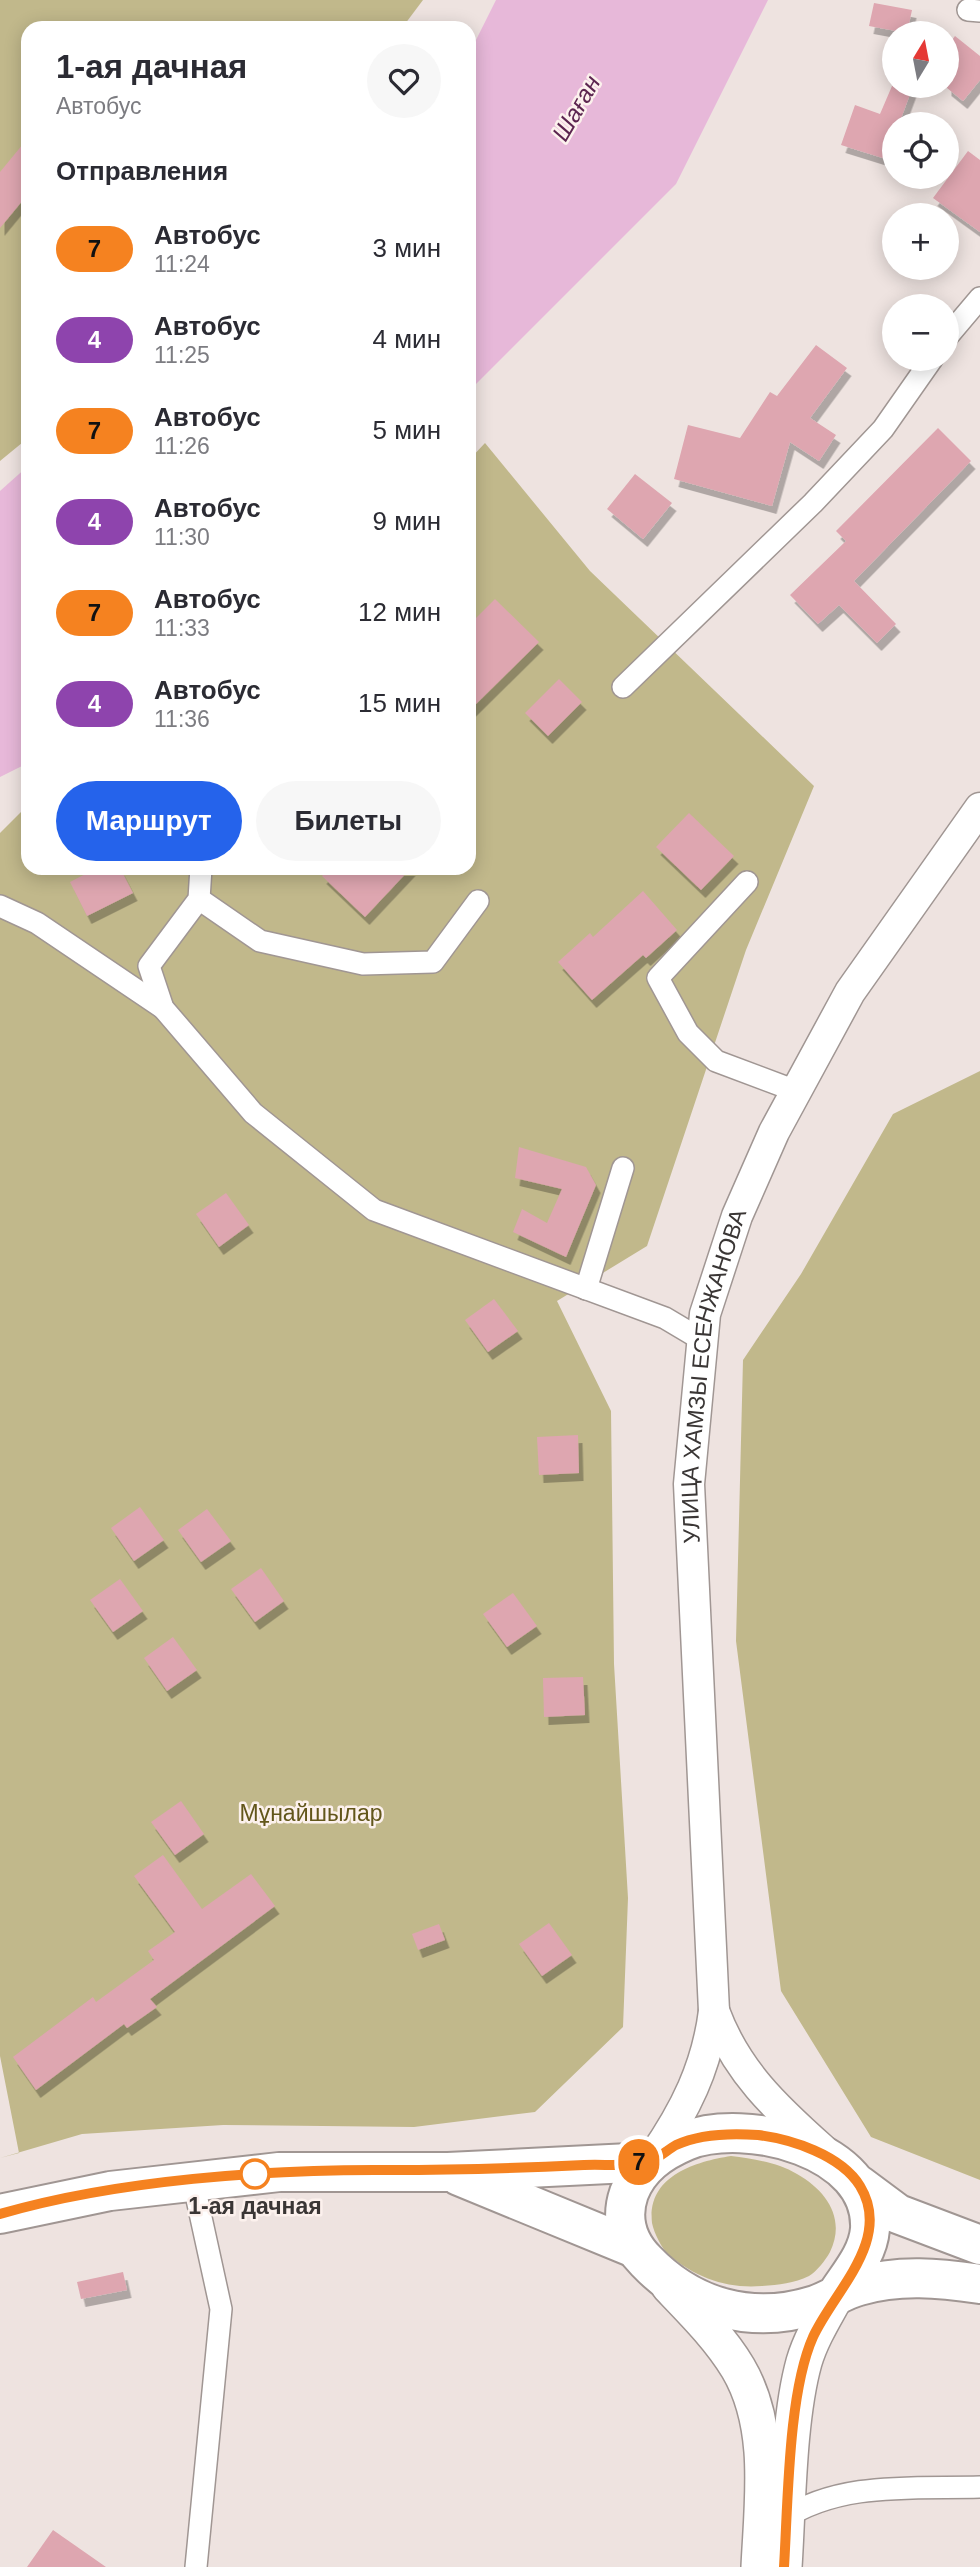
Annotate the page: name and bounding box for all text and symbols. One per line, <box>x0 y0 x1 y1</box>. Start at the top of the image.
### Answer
north arrow <box>882 21 959 98</box>
map controls <box>882 21 959 371</box>
button: heart <box>367 44 441 118</box>
text: 1-ая дачная <box>56 48 247 85</box>
water label: Шаған <box>547 70 605 146</box>
text: Автобус <box>56 93 142 119</box>
button: locate <box>882 112 959 189</box>
text: Отправления <box>56 156 228 186</box>
button: + <box>882 203 959 280</box>
text: Автобус <box>154 220 261 250</box>
text: 3 мин <box>373 233 441 263</box>
text: 7 <box>88 235 101 262</box>
text: 11:24 <box>154 251 210 277</box>
button: − <box>882 294 959 371</box>
text: Автобус <box>154 311 261 341</box>
text: 4 мин <box>373 324 441 354</box>
text: 4 <box>88 326 101 353</box>
text: 11:25 <box>154 342 210 368</box>
text: Автобус <box>154 402 261 432</box>
text: 5 мин <box>373 415 441 445</box>
text: 7 <box>88 417 101 444</box>
text: 11:26 <box>154 433 210 459</box>
text: Автобус <box>154 493 261 523</box>
text: 9 мин <box>373 506 441 536</box>
text: 4 <box>88 508 101 535</box>
text: 11:30 <box>154 524 210 550</box>
text: Автобус <box>154 584 261 614</box>
text: 12 мин <box>358 597 441 627</box>
text: 7 <box>88 599 101 626</box>
text: 11:33 <box>154 615 210 641</box>
text: Автобус <box>154 675 261 705</box>
text: 15 мин <box>358 688 441 718</box>
text: 4 <box>88 690 101 717</box>
text: 11:36 <box>154 706 210 732</box>
button: Маршрут <box>56 781 242 861</box>
button: Билеты <box>256 781 441 861</box>
street label: УЛИЦА ХАМЗЫ ЕСЕНЖАНОВА <box>676 1205 752 1544</box>
park label: Мұнайшылар <box>240 1800 383 1826</box>
line badge: 7 <box>616 2139 662 2185</box>
text: 7 <box>632 2148 646 2175</box>
marker: 1-ая дачная <box>240 2159 270 2189</box>
place label: 1-ая дачная <box>188 2193 322 2219</box>

